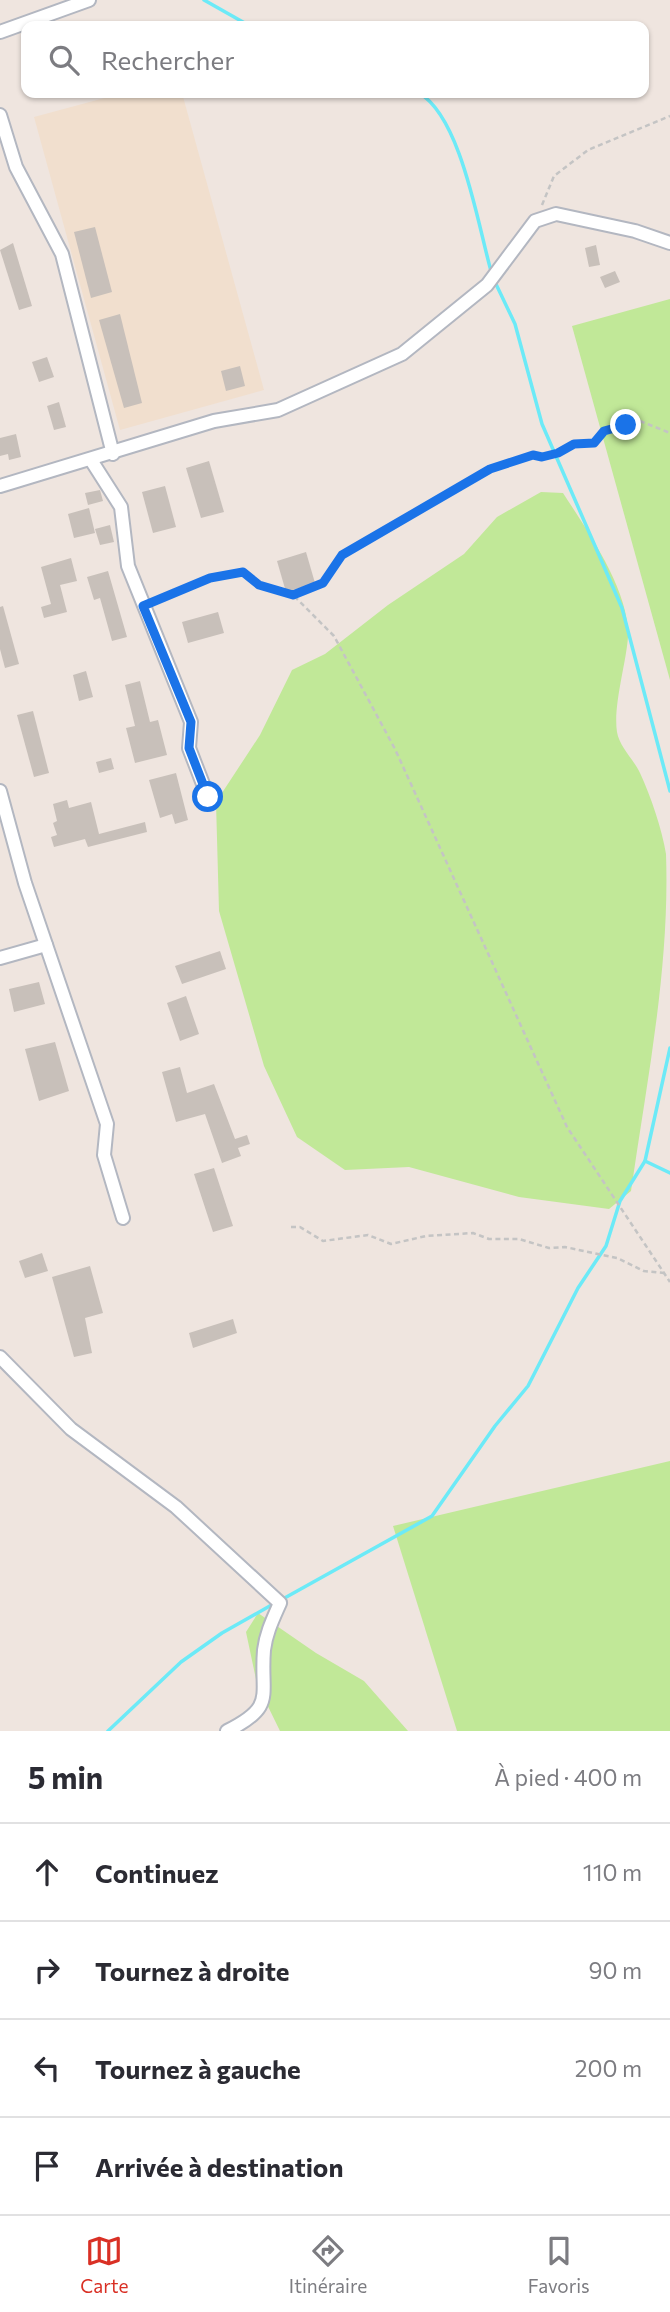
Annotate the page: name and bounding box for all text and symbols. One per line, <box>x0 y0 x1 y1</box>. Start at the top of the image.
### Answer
search box <box>21 21 649 98</box>
icon: search <box>45 41 83 79</box>
text: Rechercher <box>101 44 235 75</box>
route end <box>610 409 641 440</box>
route start <box>192 781 223 812</box>
text: 5 min <box>28 1758 103 1795</box>
text: À pied · 400 m <box>494 1763 642 1791</box>
icon: ahead <box>28 1853 66 1891</box>
text: Continuez <box>95 1857 219 1888</box>
text: 110 m <box>583 1858 642 1886</box>
icon: right <box>28 1951 66 1989</box>
text: Tournez à droite <box>95 1955 290 1986</box>
text: 90 m <box>589 1956 642 1984</box>
icon: left <box>28 2049 66 2087</box>
text: Tournez à gauche <box>95 2053 301 2084</box>
text: 200 m <box>575 2054 642 2082</box>
icon: arrive <box>28 2147 66 2185</box>
text: Arrivée à destination <box>95 2151 343 2182</box>
tab: Carte <box>80 2232 128 2297</box>
tab: Itinéraire <box>289 2232 367 2297</box>
tab: Favoris <box>528 2232 590 2297</box>

